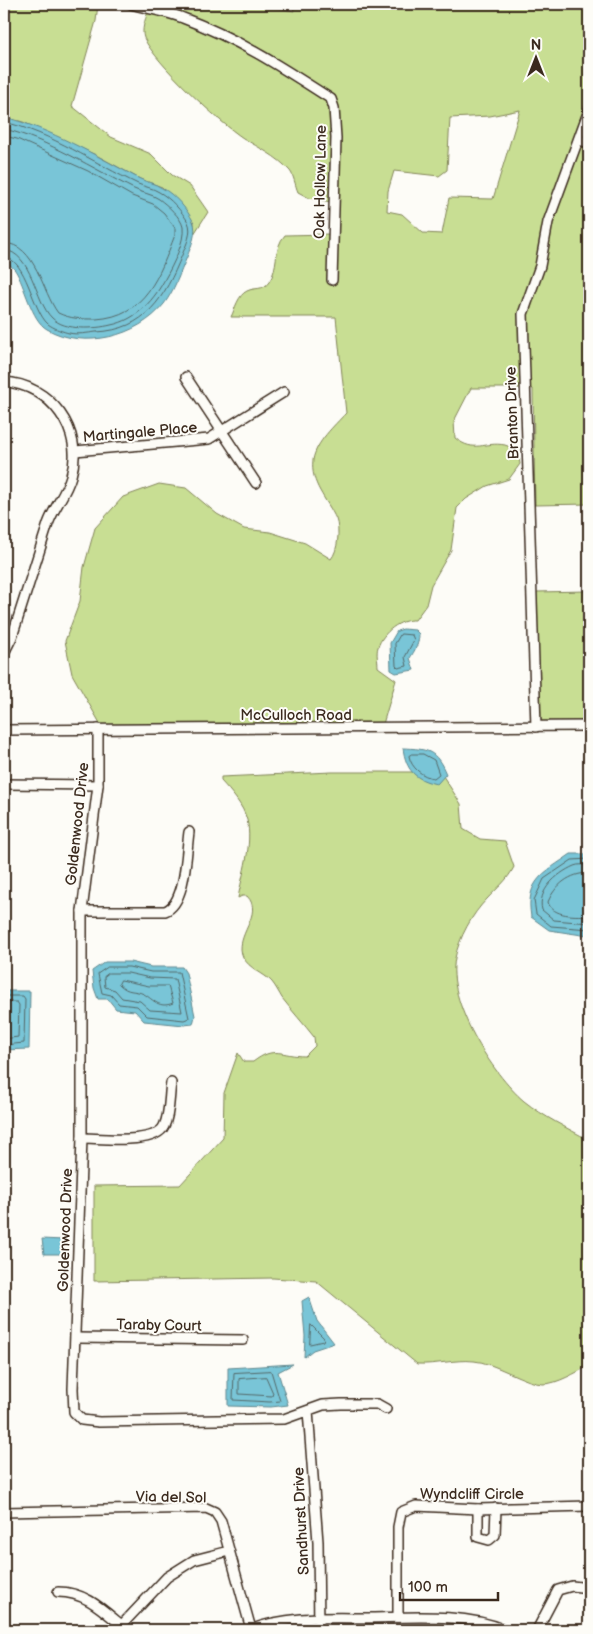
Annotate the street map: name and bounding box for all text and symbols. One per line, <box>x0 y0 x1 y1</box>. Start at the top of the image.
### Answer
north arrow <box>510 32 560 82</box>
text: N <box>531 37 541 54</box>
street label: Oak Hollow Lane <box>310 125 331 239</box>
street label: Branton Drive <box>501 366 524 460</box>
street label: Martingale Place <box>82 418 198 447</box>
street label: McCulloch Road <box>240 706 352 725</box>
street label: Goldenwood Drive <box>62 761 93 887</box>
street label: Goldenwood Drive <box>54 1168 77 1292</box>
street label: Taraby Court <box>116 1315 202 1336</box>
street label: Sandhurst Drive <box>289 1466 314 1575</box>
street label: Wyndcliff Circle <box>420 1485 524 1504</box>
street label: Via del Sol <box>135 1487 207 1508</box>
scale bar <box>400 1569 498 1601</box>
text: 100 m <box>408 1578 448 1597</box>

